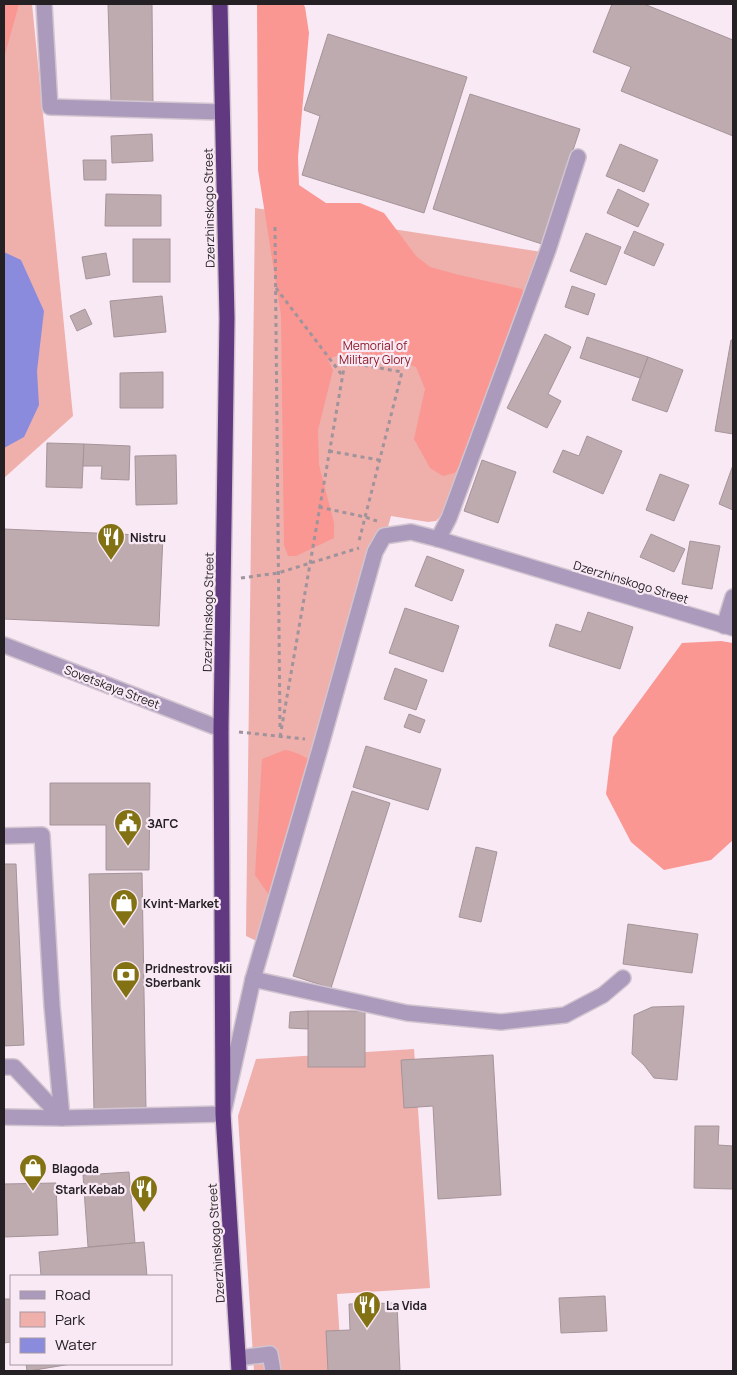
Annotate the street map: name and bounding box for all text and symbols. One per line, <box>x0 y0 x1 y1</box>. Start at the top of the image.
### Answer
street label: Dzerzhinskogo Street <box>199 148 219 268</box>
park label: Memorial of Military Glory <box>339 337 412 368</box>
restaurant icon: Nistru <box>96 522 126 561</box>
place label: Nistru <box>130 529 166 546</box>
street label: Dzerzhinskogo Street <box>198 552 218 672</box>
street label: Dzerzhinskogo Street <box>571 556 691 608</box>
street label: Sovetskaya Street <box>62 661 162 713</box>
public building icon: ЗАГС <box>113 808 143 847</box>
place label: ЗАГС <box>147 815 178 832</box>
shop icon: Kvint-Market <box>109 888 139 927</box>
place label: Kvint-Market <box>143 895 219 912</box>
bank icon: Pridnestrovskii Sberbank <box>111 960 141 999</box>
place label: Pridnestrovskii Sberbank <box>145 960 232 991</box>
shop icon: Blagoda <box>18 1153 48 1192</box>
place label: Blagoda <box>52 1160 99 1177</box>
restaurant icon: Stark Kebab <box>129 1174 159 1213</box>
place label: Stark Kebab <box>55 1181 125 1198</box>
street label: Dzerzhinskogo Street <box>203 1182 229 1303</box>
legend <box>10 1275 172 1365</box>
text: Road <box>55 1284 91 1305</box>
restaurant icon: La Vida <box>352 1290 382 1329</box>
place label: La Vida <box>386 1297 427 1314</box>
text: Park <box>55 1309 85 1330</box>
text: Water <box>55 1334 97 1355</box>

